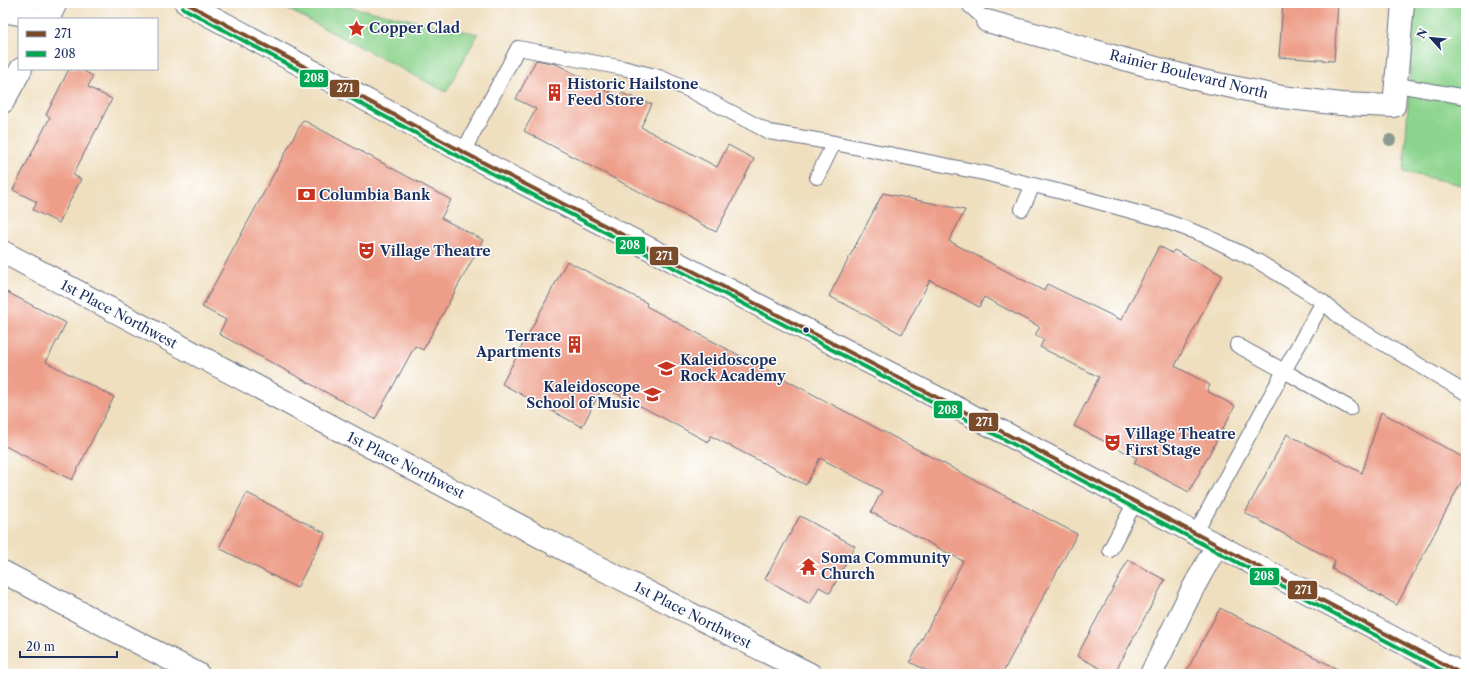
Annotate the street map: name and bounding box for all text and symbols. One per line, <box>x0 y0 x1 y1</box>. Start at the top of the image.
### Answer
legend <box>18 18 158 70</box>
place icon: Copper Clad <box>346 18 366 38</box>
north arrow <box>1411 18 1451 58</box>
place label: Copper Clad <box>369 19 461 37</box>
text: 271 <box>54 26 72 41</box>
text: N <box>1414 26 1431 41</box>
text: 208 <box>54 46 76 61</box>
street label: Rainier Boulevard North <box>1108 46 1270 102</box>
line badge: 208 <box>299 69 329 88</box>
text: 208 <box>304 71 324 85</box>
place label: Historic Hailstone Feed Store <box>567 75 698 109</box>
line badge: 271 <box>329 79 360 98</box>
text: 271 <box>336 81 354 95</box>
building icon: Historic Hailstone Feed Store <box>544 82 564 102</box>
bank icon: Columbia Bank <box>296 185 316 205</box>
place label: Columbia Bank <box>319 186 431 204</box>
line badge: 208 <box>615 236 646 255</box>
text: 208 <box>620 238 640 252</box>
theatre icon: Village Theatre <box>357 241 377 261</box>
place label: Village Theatre <box>379 242 491 260</box>
line badge: 271 <box>649 246 679 266</box>
text: 271 <box>655 249 673 263</box>
street label: 1st Place Northwest <box>58 276 180 352</box>
unlabelled marker <box>801 325 811 335</box>
place label: Terrace Apartments <box>475 327 561 361</box>
building icon: Terrace Apartments <box>564 334 584 354</box>
place label: Kaleidoscope Rock Academy <box>680 351 786 385</box>
school or university icon: Kaleidoscope Rock Academy <box>657 358 677 378</box>
place label: Kaleidoscope School of Music <box>526 378 640 412</box>
school or university icon: Kaleidoscope School of Music <box>643 385 663 405</box>
line badge: 208 <box>933 400 963 419</box>
text: 208 <box>938 403 958 417</box>
line badge: 271 <box>968 412 999 432</box>
text: 271 <box>975 415 993 429</box>
place label: Village Theatre First Stage <box>1124 425 1236 459</box>
street label: 1st Place Northwest <box>344 428 468 502</box>
theatre icon: Village Theatre First Stage <box>1102 432 1122 452</box>
place label: Soma Community Church <box>821 549 951 583</box>
temple icon: Soma Community Church <box>798 556 818 576</box>
line badge: 208 <box>1249 567 1280 586</box>
text: 208 <box>1254 569 1274 583</box>
street label: 1st Place Northwest <box>631 578 755 652</box>
line badge: 271 <box>1287 580 1318 600</box>
text: 271 <box>1294 583 1312 597</box>
scale bar <box>20 633 117 659</box>
text: 20 m <box>26 639 55 654</box>

